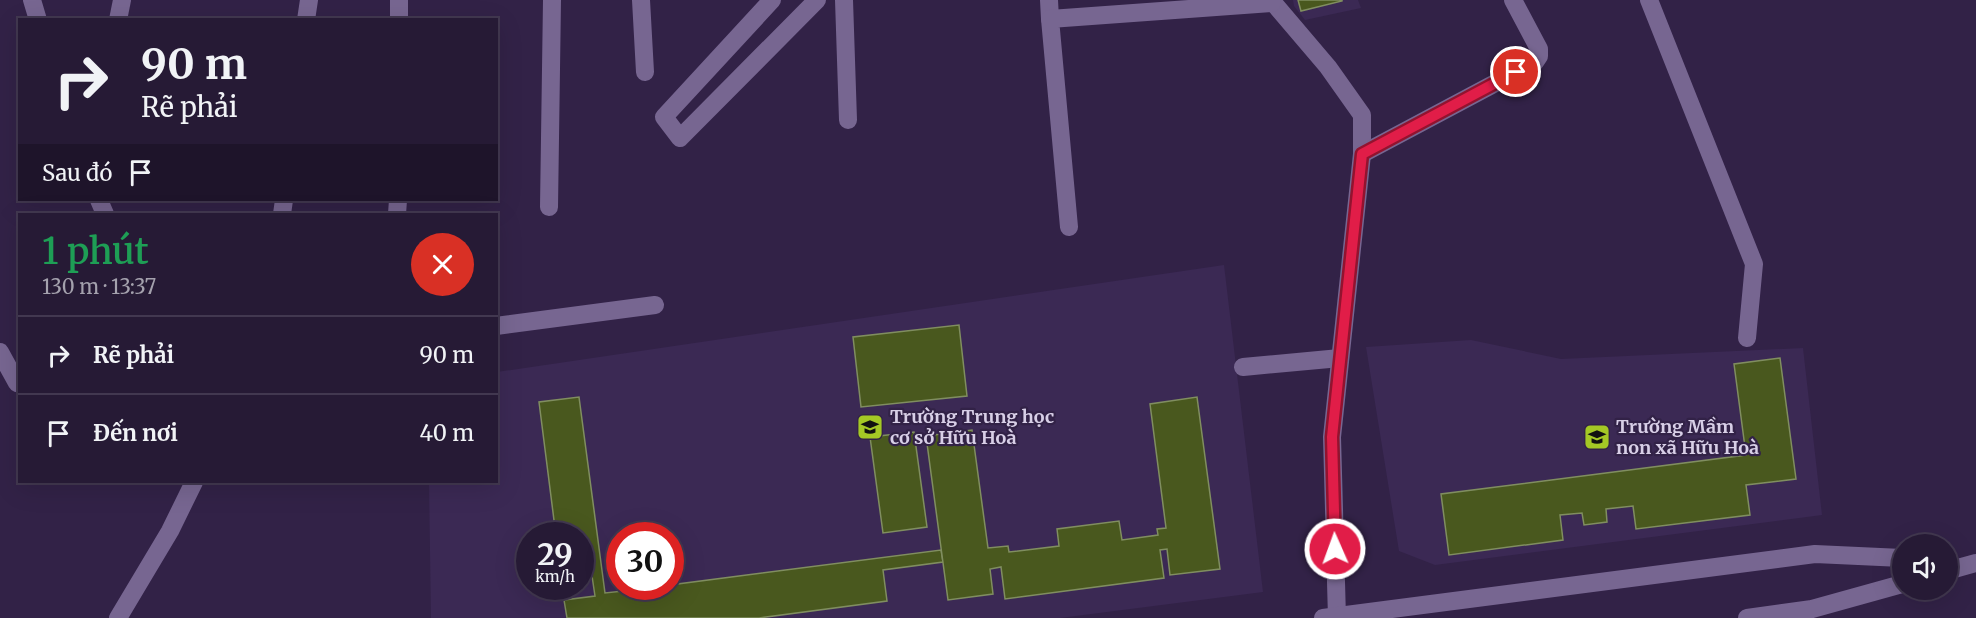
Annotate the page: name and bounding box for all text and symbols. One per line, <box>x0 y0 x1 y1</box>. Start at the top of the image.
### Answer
text: 90 m <box>141 38 247 90</box>
icon: right <box>42 42 120 120</box>
pin <box>1490 46 1541 97</box>
icon: arrive <box>1499 55 1532 88</box>
text: Rẽ phải <box>141 90 238 124</box>
icon: arrive <box>124 156 157 189</box>
text: Sau đó <box>42 159 112 187</box>
text: 1 phút <box>42 229 149 274</box>
button: close <box>411 233 474 296</box>
text: 130 m · 13:37 <box>42 274 156 299</box>
icon: right <box>42 339 75 372</box>
text: Rẽ phải <box>93 341 174 369</box>
text: 90 m <box>419 341 474 369</box>
place label: Trường Trung học cơ sở Hữu Hoà <box>890 405 1054 449</box>
school or university icon: Trường Trung học cơ sở Hữu Hoà <box>855 412 885 442</box>
place label: Trường Mầm non xã Hữu Hoà <box>1616 415 1759 459</box>
icon: arrive <box>42 417 75 450</box>
text: Đến nơi <box>93 419 178 447</box>
text: 40 m <box>419 419 474 447</box>
school or university icon: Trường Mầm non xã Hữu Hoà <box>1582 422 1612 452</box>
position arrow <box>1303 517 1367 581</box>
speed limit sign: 30 <box>606 522 684 600</box>
map controls <box>1892 534 1958 600</box>
button: sound <box>1892 534 1958 600</box>
text: 29 <box>537 535 573 573</box>
text: km/h <box>535 567 575 586</box>

